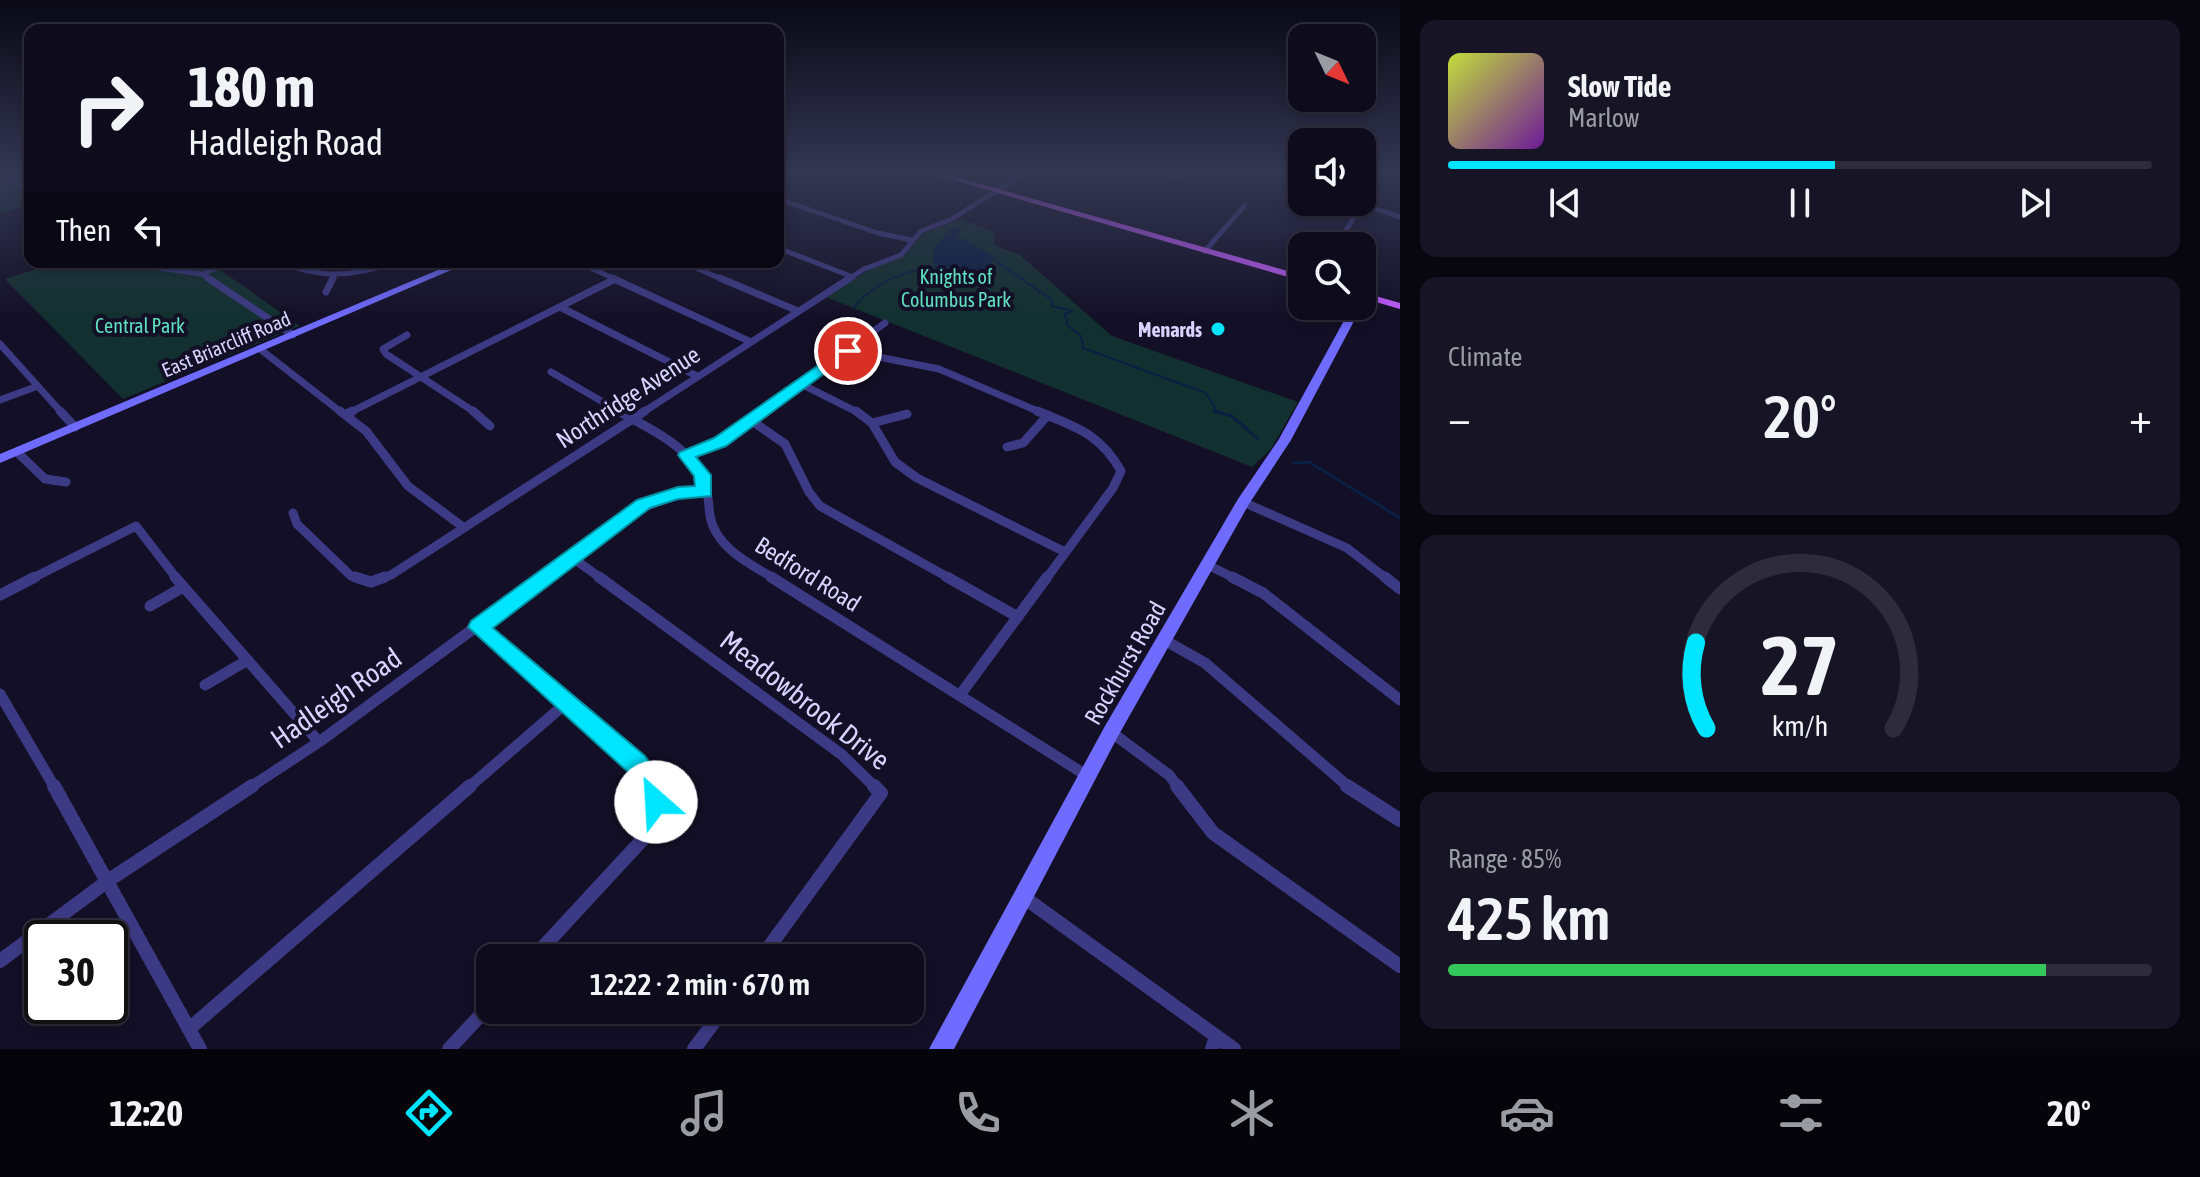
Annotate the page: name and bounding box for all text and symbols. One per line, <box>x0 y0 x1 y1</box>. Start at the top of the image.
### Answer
north arrow <box>1288 24 1376 112</box>
map controls <box>1288 24 1376 320</box>
text: 180 m <box>188 55 315 119</box>
icon: right <box>56 56 160 160</box>
text: Slow Tide <box>1568 69 1671 103</box>
text: Marlow <box>1568 103 1639 133</box>
text: Hadleigh Road <box>188 121 383 163</box>
button: sound <box>1288 128 1376 216</box>
icon: previous <box>1543 181 1587 225</box>
icon: pause <box>1778 181 1822 225</box>
icon: next <box>2013 181 2057 225</box>
icon: left <box>127 208 171 252</box>
text: Then <box>56 213 111 247</box>
button: search <box>1288 232 1376 320</box>
park label: Knights of Columbus Park <box>901 265 1011 311</box>
street label: East Briarcliff Road <box>158 307 294 381</box>
park label: Central Park <box>95 314 185 337</box>
pin <box>814 317 882 385</box>
place label: Menards <box>1138 318 1202 341</box>
marker: Menards <box>1209 320 1227 338</box>
icon: arrive <box>826 329 870 373</box>
street label: Northridge Avenue <box>551 341 705 453</box>
text: Climate <box>1448 342 1522 372</box>
text: 20° <box>1764 382 1836 451</box>
text: − <box>1448 392 1471 442</box>
text: + <box>2129 392 2152 442</box>
street label: Bedford Road <box>750 531 866 617</box>
street label: Rockhurst Road <box>1079 597 1171 729</box>
text: 27 <box>1761 617 1839 713</box>
street label: Meadowbrook Drive <box>714 624 896 776</box>
street label: Hadleigh Road <box>265 641 407 755</box>
text: km/h <box>1772 709 1828 742</box>
position arrow <box>614 760 698 844</box>
text: Range · 85% <box>1448 844 1561 874</box>
text: 425 km <box>1448 884 1610 953</box>
speed limit sign: 30 <box>24 920 128 1024</box>
text: 12:22 · 2 min · 670 m <box>590 967 810 1001</box>
icon: directions <box>401 1085 457 1141</box>
icon: music <box>676 1085 732 1141</box>
icon: phone <box>950 1085 1006 1141</box>
icon: climate <box>1224 1085 1280 1141</box>
icon: car <box>1499 1085 1555 1141</box>
icon: filters <box>1773 1085 1829 1141</box>
text: 12:20 <box>109 1092 183 1134</box>
text: 20° <box>2047 1092 2091 1134</box>

